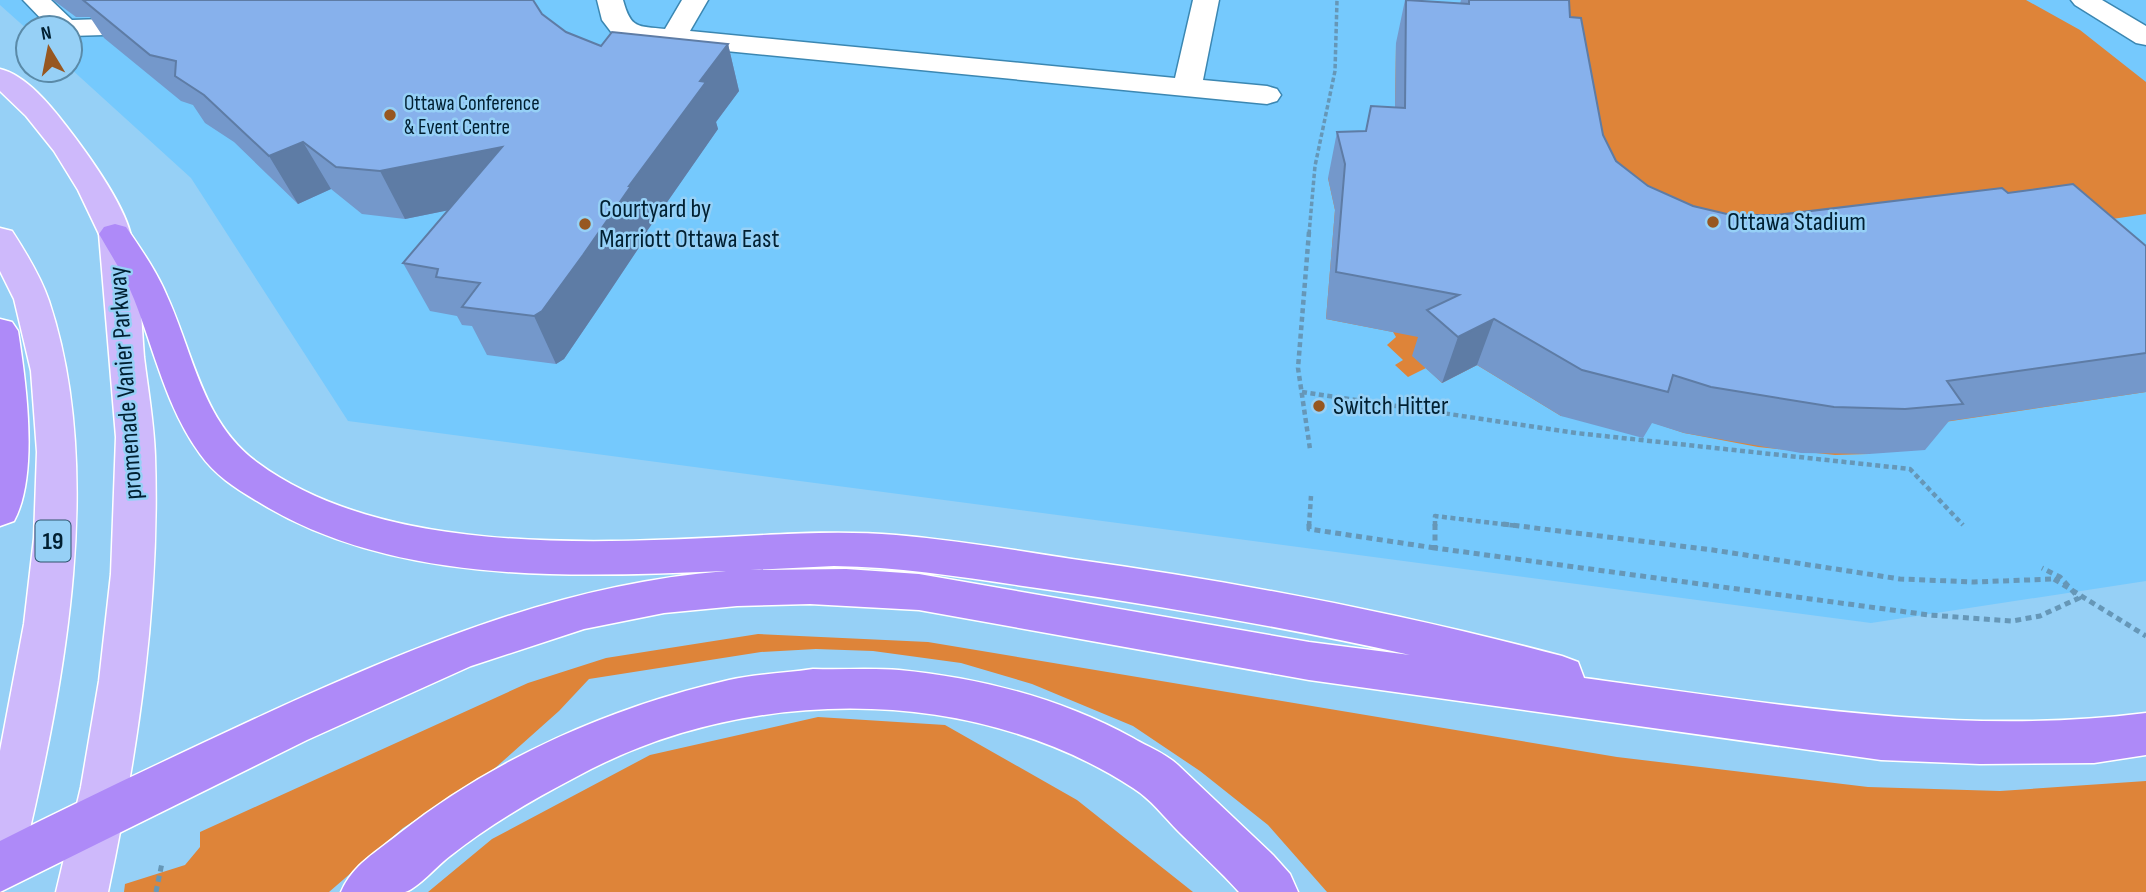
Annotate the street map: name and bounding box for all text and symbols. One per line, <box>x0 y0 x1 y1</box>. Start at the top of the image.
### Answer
north arrow <box>14 14 84 84</box>
text: N <box>39 22 53 46</box>
place label: Ottawa Conference & Event Centre <box>404 91 540 140</box>
marker: Ottawa Conference & Event Centre <box>382 107 398 123</box>
place label: Courtyard by Marriott Ottawa East <box>599 194 779 255</box>
place label: Ottawa Stadium <box>1727 207 1866 238</box>
marker: Ottawa Stadium <box>1705 214 1721 230</box>
marker: Courtyard by Marriott Ottawa East <box>577 216 593 232</box>
street label: promenade Vanier Parkway <box>102 265 150 501</box>
place label: Switch Hitter <box>1333 391 1449 422</box>
marker: Switch Hitter <box>1311 398 1327 414</box>
road number: 19 <box>36 520 70 562</box>

